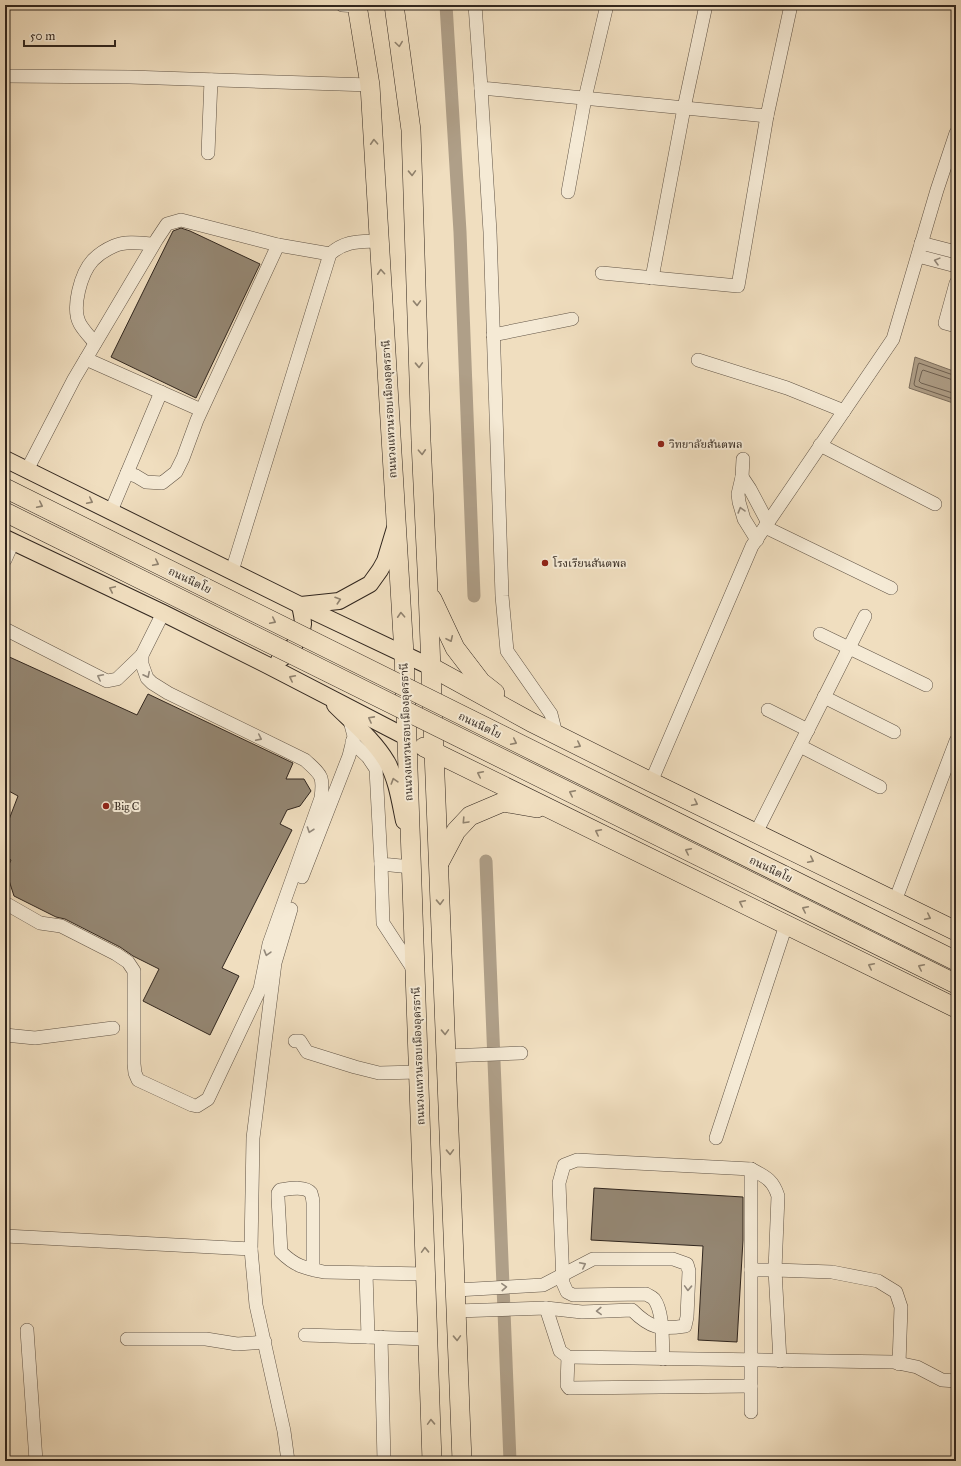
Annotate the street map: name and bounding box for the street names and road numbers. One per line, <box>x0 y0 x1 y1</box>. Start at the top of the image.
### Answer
street label: ถนนวงแหวนรอบเมืองอุดรธานี <box>379 339 401 478</box>
street label: ถนนนิตโย <box>166 564 214 596</box>
street label: ถนนวงแหวนรอบเมืองอุดรธานี <box>398 663 416 801</box>
street label: ถนนนิตโย <box>456 709 504 741</box>
street label: ถนนนิตโย <box>747 853 795 885</box>
street label: ถนนวงแหวนรอบเมืองอุดรธานี <box>410 987 428 1125</box>

